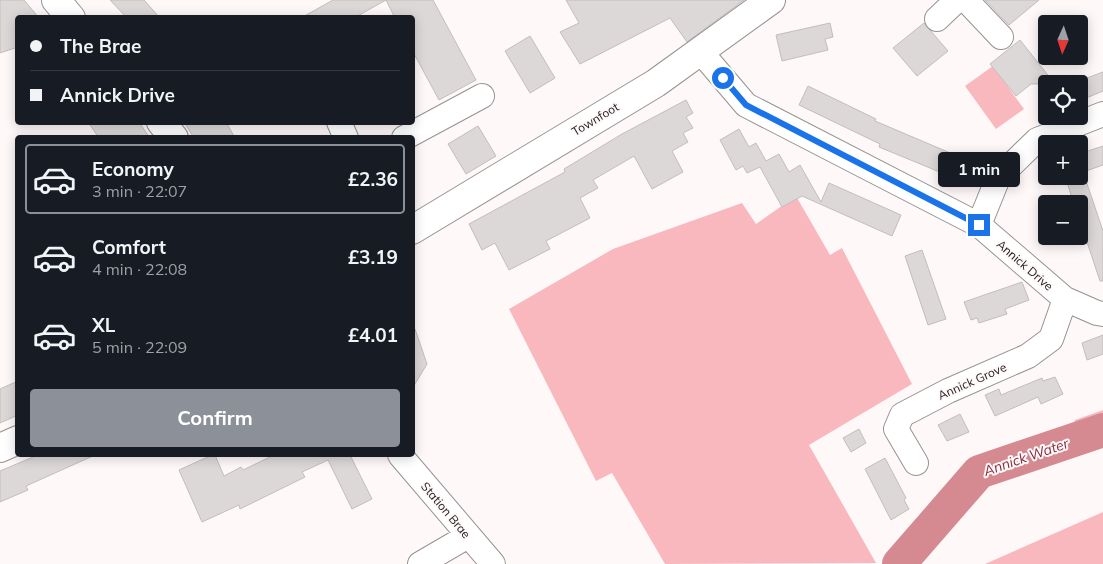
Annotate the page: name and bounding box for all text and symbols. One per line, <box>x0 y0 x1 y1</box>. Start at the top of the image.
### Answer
north arrow <box>1038 15 1088 65</box>
map controls <box>1038 15 1088 245</box>
text: The Brae <box>60 34 142 58</box>
route start <box>712 67 734 89</box>
button: locate <box>1038 75 1088 125</box>
text: Annick Drive <box>60 83 175 107</box>
street label: Townfoot <box>569 99 621 139</box>
button: + <box>1038 135 1088 185</box>
callout: 1 min <box>938 152 1020 188</box>
icon: car <box>32 157 77 202</box>
text: Economy <box>92 157 174 181</box>
text: 1 min <box>958 159 1000 179</box>
text: £2.36 <box>348 167 398 191</box>
text: 3 min · 22:07 <box>92 181 187 201</box>
button: − <box>1038 195 1088 245</box>
route end <box>968 214 990 236</box>
icon: car <box>32 235 77 280</box>
text: Comfort <box>92 235 166 259</box>
street label: Annick Drive <box>994 236 1056 294</box>
text: £3.19 <box>348 245 398 269</box>
text: 4 min · 22:08 <box>92 259 187 279</box>
icon: car <box>32 313 77 358</box>
text: XL <box>92 313 115 337</box>
text: £4.01 <box>348 323 398 347</box>
text: 5 min · 22:09 <box>92 337 187 357</box>
street label: Annick Grove <box>935 359 1009 403</box>
button: Confirm <box>30 389 400 447</box>
water label: Annick Water <box>980 434 1072 480</box>
street label: Station Brae <box>418 479 474 541</box>

